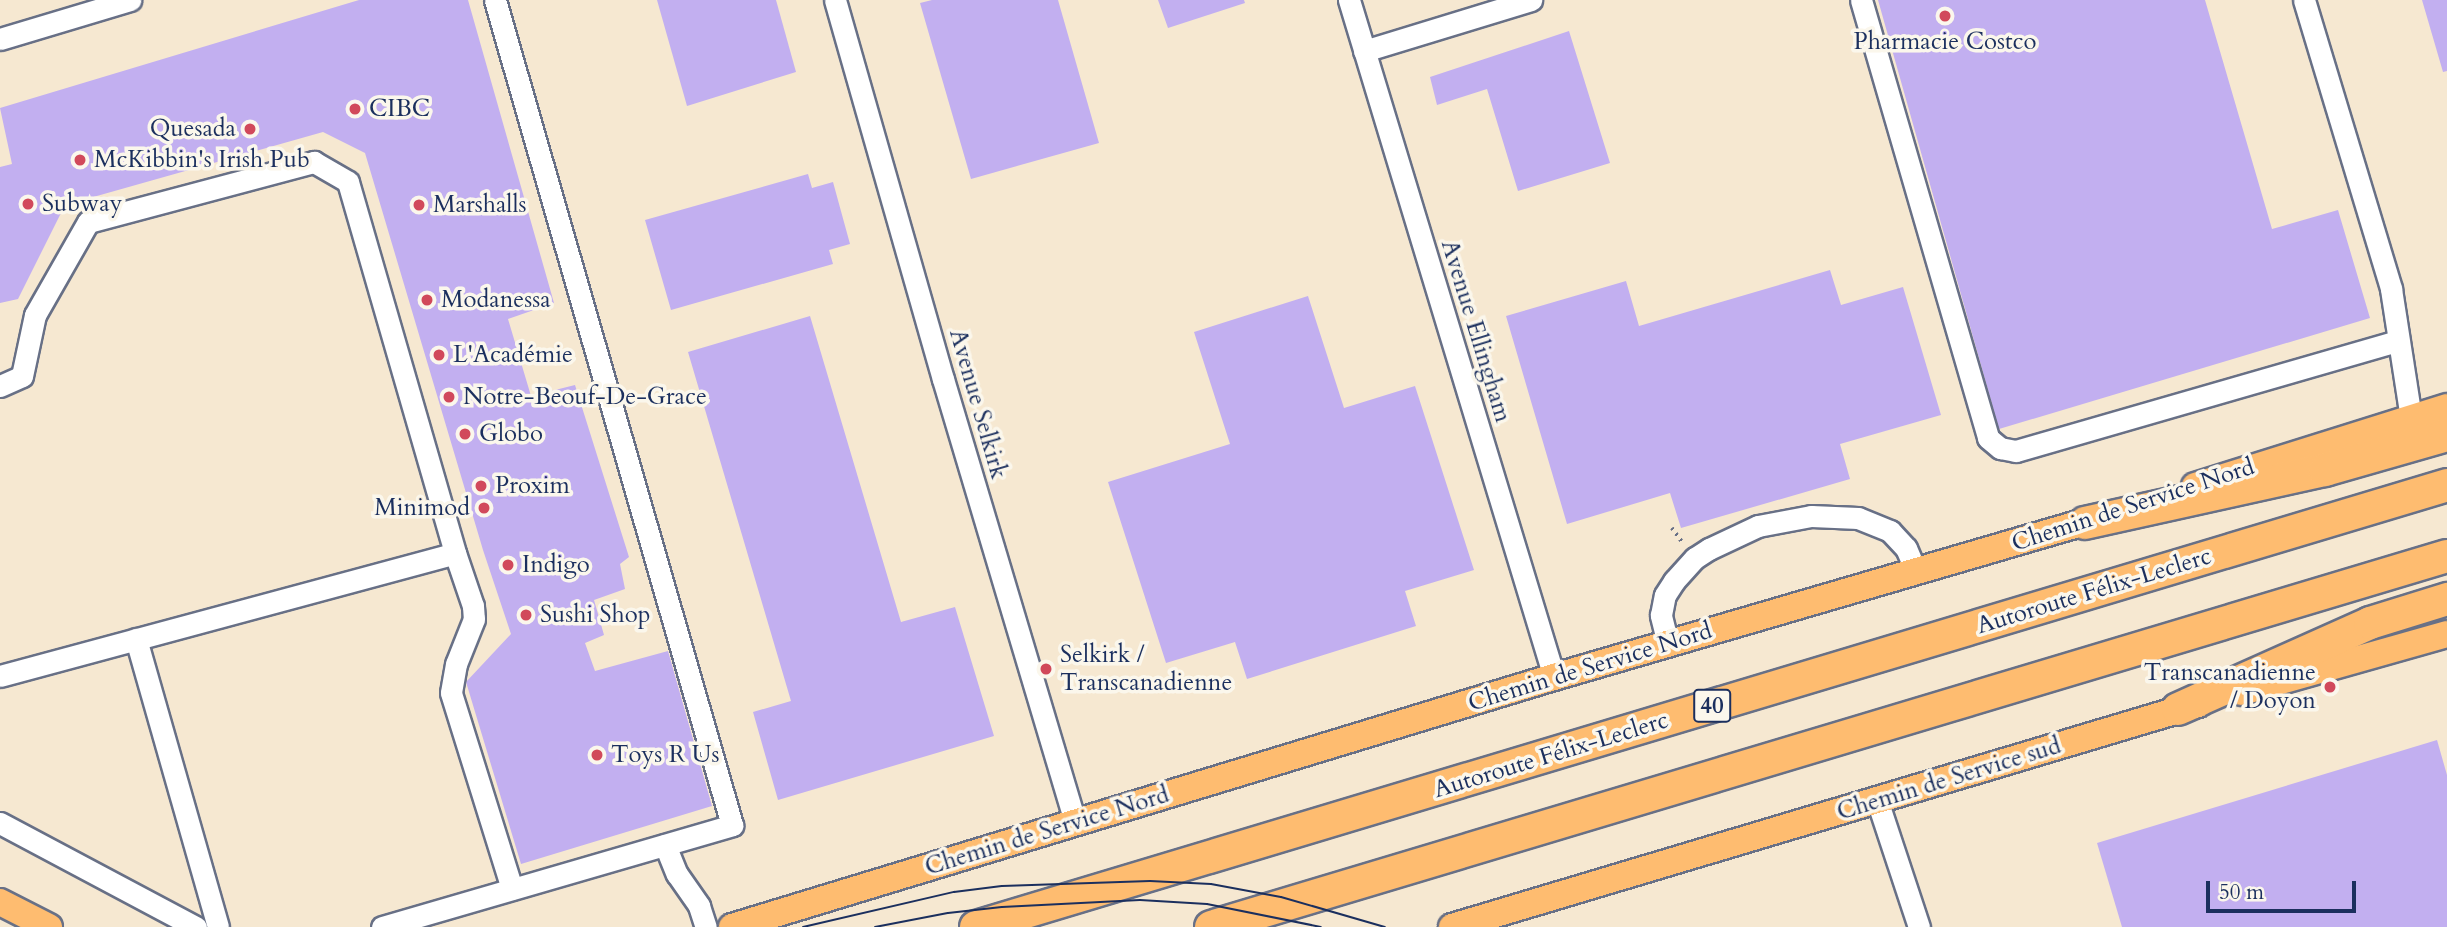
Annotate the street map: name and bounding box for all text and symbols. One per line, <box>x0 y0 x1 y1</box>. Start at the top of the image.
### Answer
marker: Pharmacie Costco <box>1937 8 1953 24</box>
place label: Pharmacie Costco <box>1853 28 2037 56</box>
place label: CIBC <box>369 95 430 123</box>
marker: CIBC <box>347 101 363 117</box>
place label: Quesada <box>150 115 236 143</box>
marker: Quesada <box>242 121 258 137</box>
place label: McKibbin's Irish Pub <box>94 146 310 174</box>
marker: McKibbin's Irish Pub <box>72 152 88 168</box>
place label: Subway <box>42 190 122 218</box>
place label: Marshalls <box>433 191 527 219</box>
marker: Subway <box>20 196 36 212</box>
marker: Marshalls <box>411 197 427 213</box>
street label: Avenue Ellingham <box>1435 236 1517 426</box>
place label: Modanessa <box>441 286 551 314</box>
marker: Modanessa <box>419 292 435 308</box>
street label: Avenue Selkirk <box>943 326 1013 482</box>
place label: L'Académie <box>453 341 573 369</box>
marker: L'Académie <box>431 347 447 363</box>
place label: Notre-Beouf-De-Grace <box>463 383 707 411</box>
marker: Notre-Beouf-De-Grace <box>441 389 457 405</box>
place label: Globo <box>479 420 543 448</box>
marker: Globo <box>457 426 473 442</box>
street label: Chemin de Service Nord <box>2008 452 2258 558</box>
place label: Proxim <box>495 472 570 500</box>
marker: Proxim <box>473 478 489 494</box>
place label: Minimod <box>374 494 470 522</box>
marker: Minimod <box>476 500 492 516</box>
street label: Autoroute Félix-Leclerc <box>1973 542 2215 640</box>
place label: Indigo <box>522 551 590 579</box>
marker: Indigo <box>500 557 516 573</box>
place label: Sushi Shop <box>540 601 651 629</box>
marker: Sushi Shop <box>518 607 534 623</box>
street label: Chemin de Service Nord <box>1465 616 1715 718</box>
place label: Selkirk / Transcanadienne <box>1060 641 1232 697</box>
place label: Transcanadienne / Doyon <box>2144 659 2316 715</box>
marker: Selkirk / Transcanadienne <box>1038 661 1054 677</box>
marker: Transcanadienne / Doyon <box>2322 679 2338 695</box>
road number: 40 <box>1693 686 1731 726</box>
street label: Autoroute Félix-Leclerc <box>1430 706 1672 804</box>
street label: Chemin de Service sud <box>1834 731 2064 827</box>
place label: Toys R Us <box>611 741 719 769</box>
marker: Toys R Us <box>589 747 605 763</box>
street label: Chemin de Service Nord <box>922 780 1172 882</box>
scale bar <box>2209 867 2360 911</box>
text: 50 m <box>2219 878 2264 907</box>

